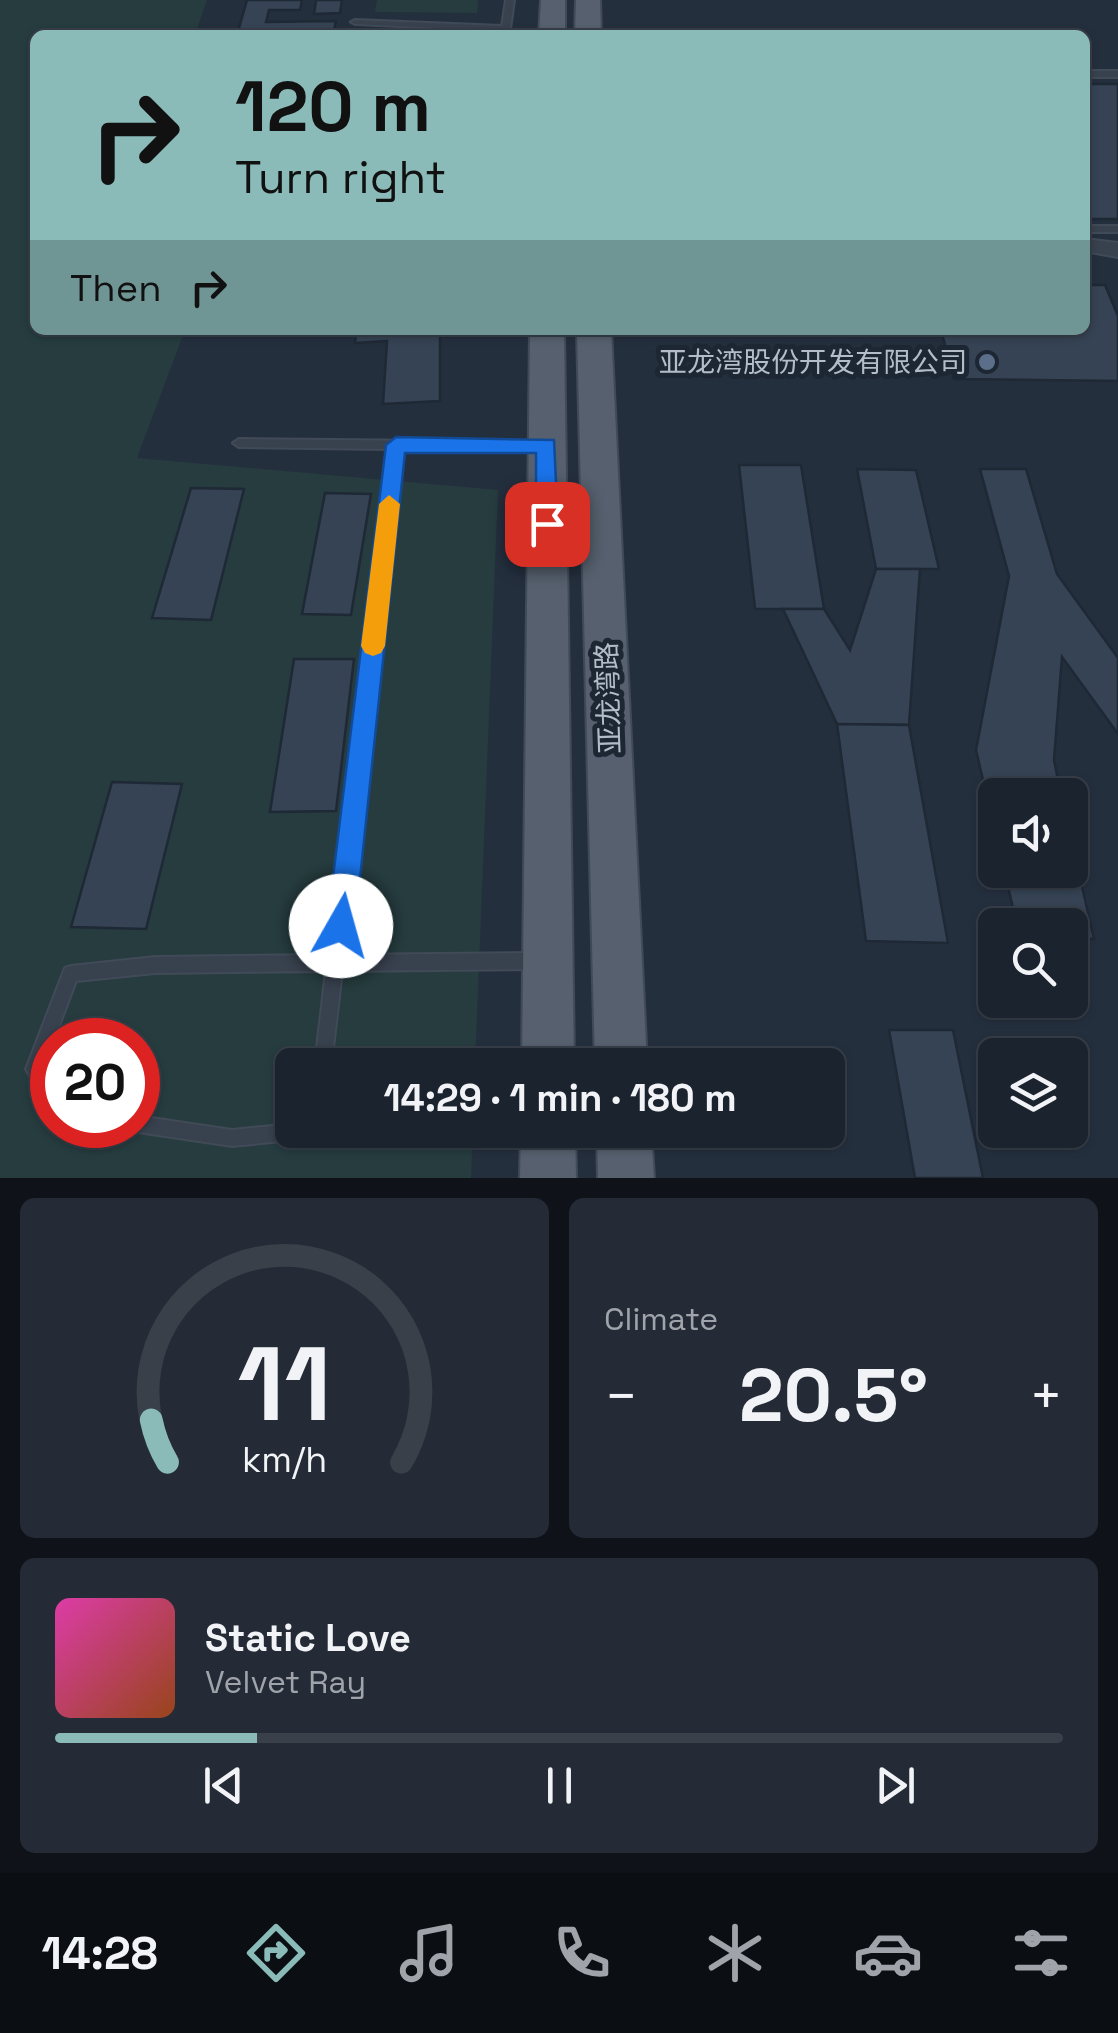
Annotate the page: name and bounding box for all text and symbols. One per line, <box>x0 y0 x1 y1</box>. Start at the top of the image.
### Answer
text: 120 m <box>235 62 431 151</box>
icon: right <box>70 70 200 200</box>
text: Turn right <box>235 149 446 206</box>
icon: right <box>181 260 236 315</box>
text: Then <box>70 264 161 312</box>
place label: 亚龙湾股份开发有限公司 <box>659 344 967 380</box>
marker: 亚龙湾股份开发有限公司 <box>976 351 998 373</box>
pin <box>505 482 590 567</box>
icon: arrive <box>520 497 575 552</box>
street label: 亚龙湾路 <box>588 641 628 755</box>
map controls <box>978 778 1088 1148</box>
button: sound <box>978 778 1088 888</box>
position arrow <box>289 874 393 978</box>
button: search <box>978 908 1088 1018</box>
speed limit sign: 20 <box>30 1018 160 1148</box>
button: layers <box>978 1038 1088 1148</box>
text: 14:29 · 1 min · 180 m <box>383 1074 737 1122</box>
text: Climate <box>604 1299 718 1339</box>
text: 11 <box>237 1318 332 1450</box>
text: 20.5° <box>739 1347 928 1443</box>
text: − <box>604 1361 638 1431</box>
text: + <box>1029 1361 1063 1431</box>
text: km/h <box>242 1437 327 1482</box>
text: Static Love <box>205 1614 411 1662</box>
text: Velvet Ray <box>205 1662 366 1702</box>
icon: previous <box>196 1758 251 1813</box>
icon: pause <box>532 1758 587 1813</box>
icon: next <box>868 1758 923 1813</box>
icon: directions <box>241 1918 311 1988</box>
icon: music <box>394 1918 464 1988</box>
icon: phone <box>547 1918 617 1988</box>
icon: climate <box>700 1918 770 1988</box>
icon: car <box>853 1918 923 1988</box>
icon: filters <box>1006 1918 1076 1988</box>
text: 14:28 <box>42 1925 158 1982</box>

